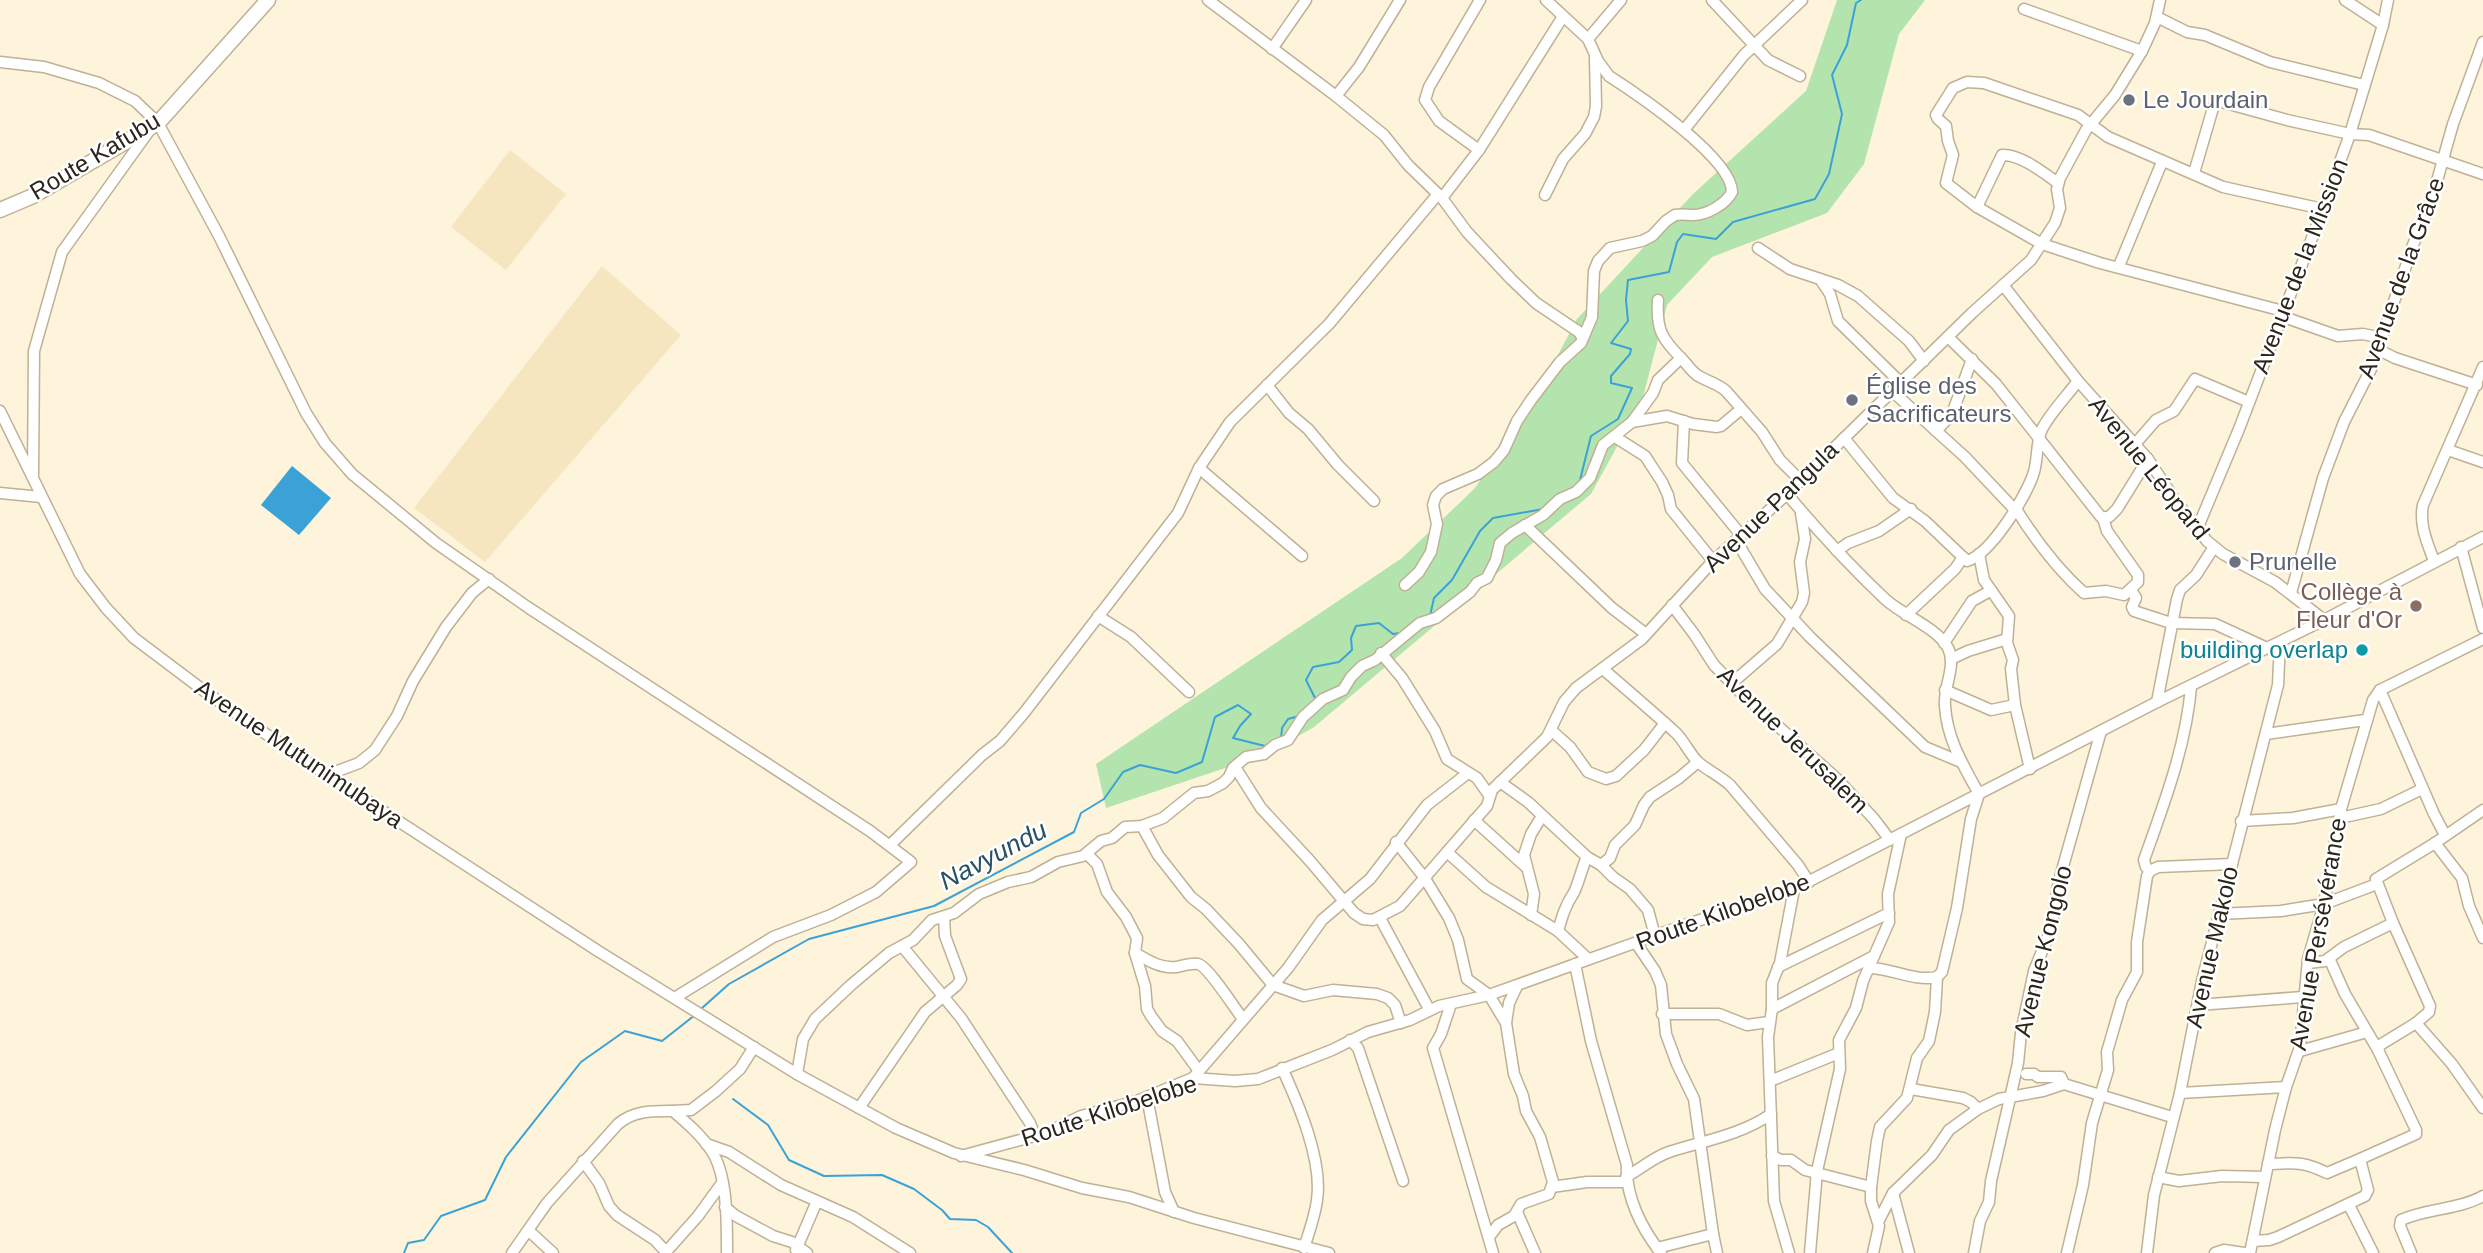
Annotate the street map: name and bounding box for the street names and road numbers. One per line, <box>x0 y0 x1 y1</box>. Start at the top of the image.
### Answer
street label: Route Kafubu <box>25 106 165 205</box>
street label: Avenue de la Mission <box>2246 155 2353 377</box>
street label: Avenue de la Grâce <box>2352 174 2449 382</box>
street label: Avenue Léopard <box>2084 391 2215 544</box>
street label: Avenue Pangula <box>1698 435 1844 577</box>
street label: Avenue Jerusalem <box>1713 661 1874 818</box>
street label: Avenue Mutunimubaya <box>190 674 409 834</box>
street label: Avenue Persévérance <box>2284 816 2351 1052</box>
street label: Avenue Kongolo <box>2008 862 2077 1039</box>
street label: Avenue Makolo <box>2180 863 2243 1030</box>
street label: Route Kilobelobe <box>1632 868 1813 955</box>
street label: Route Kilobelobe <box>1018 1069 1200 1152</box>

